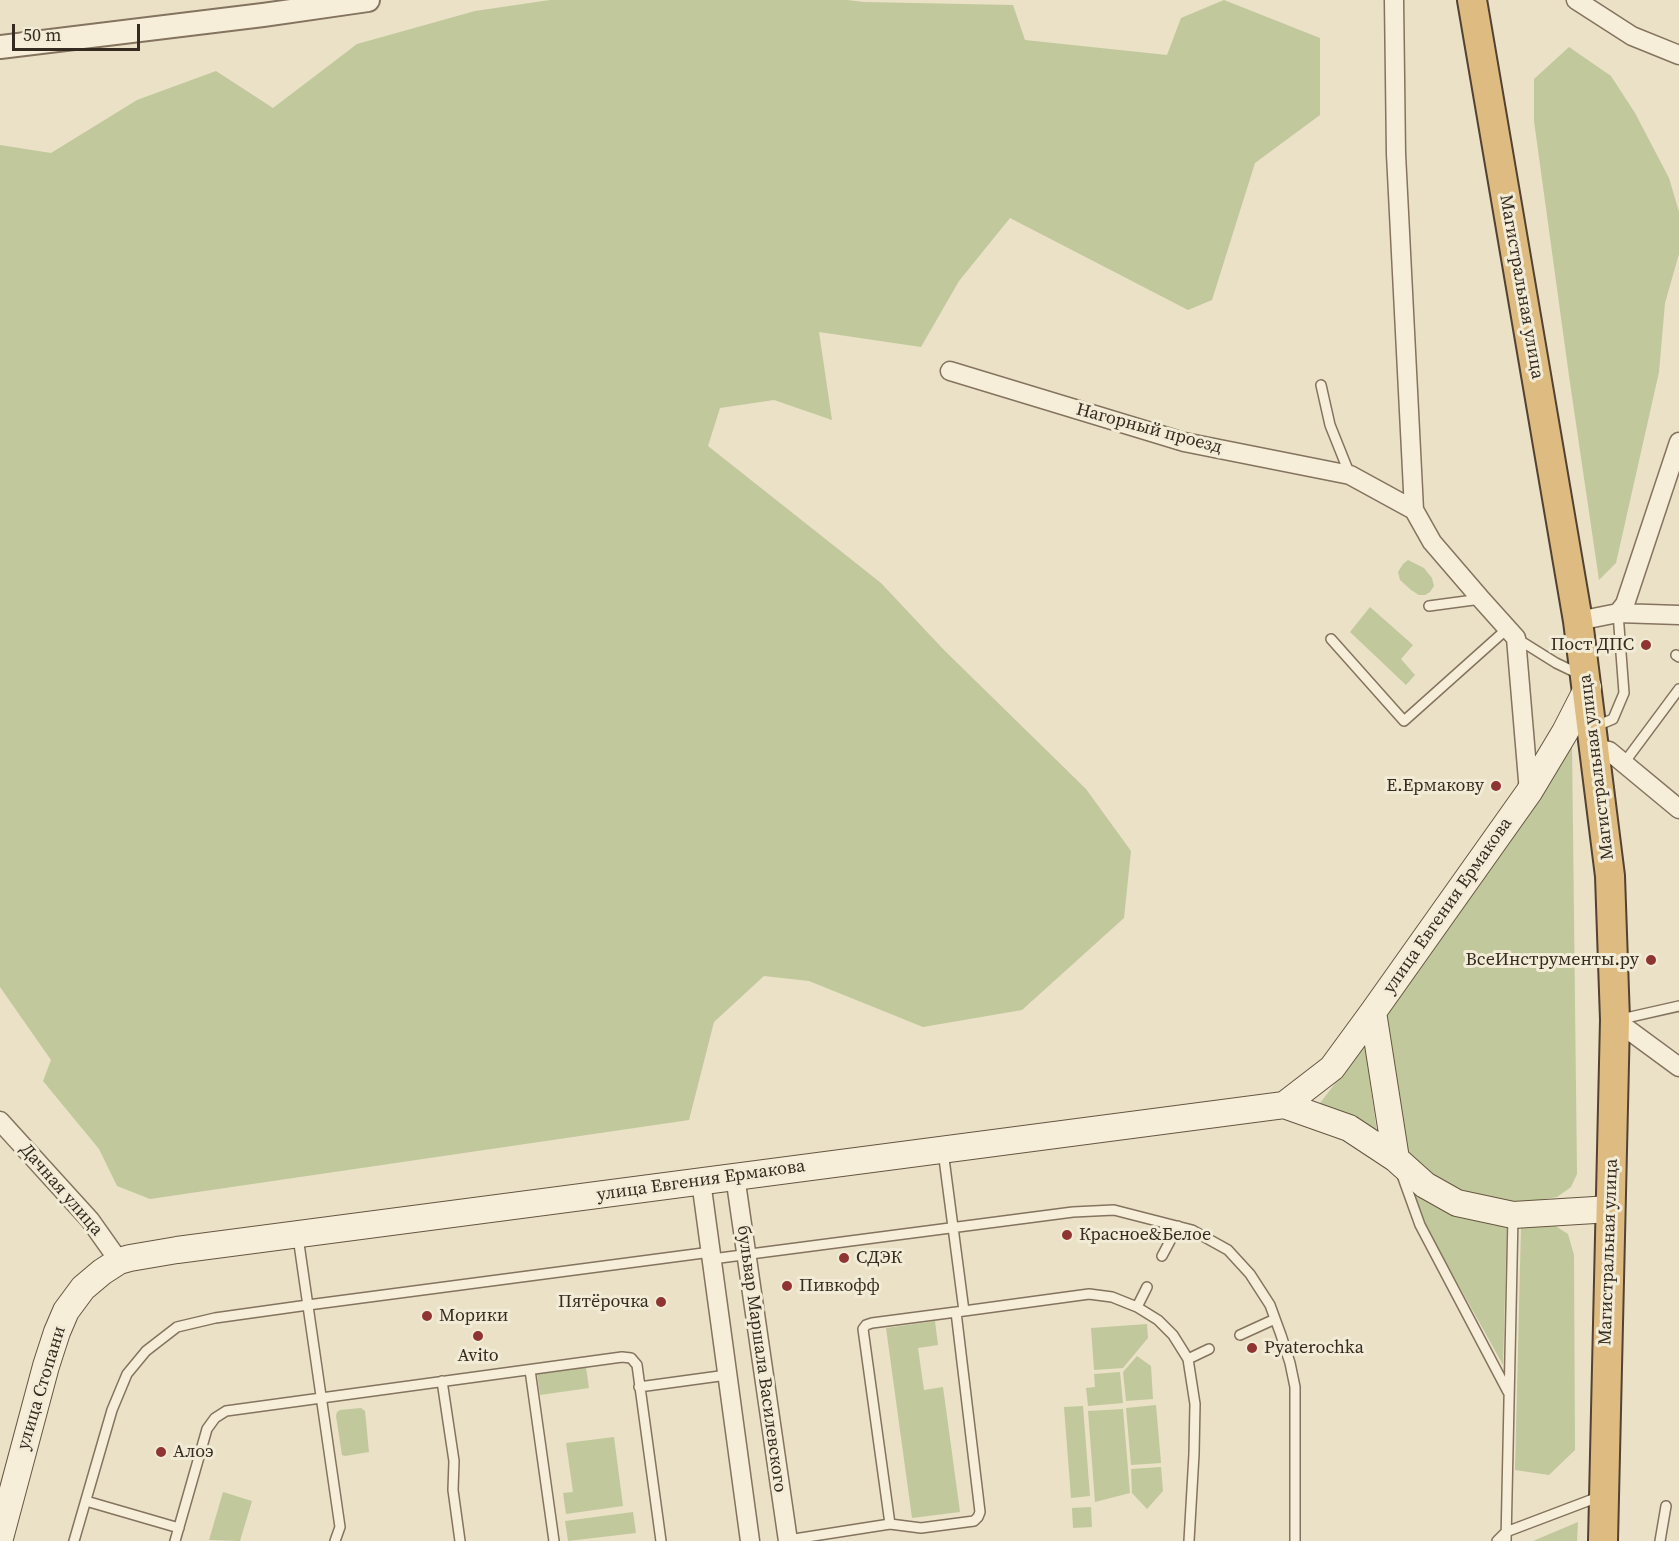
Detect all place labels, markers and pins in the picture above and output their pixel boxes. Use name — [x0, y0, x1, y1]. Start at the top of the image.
place label: Пост ДПС — [1551, 634, 1634, 656]
marker: Пост ДПС — [1639, 638, 1653, 652]
place label: Е.Ермакову — [1386, 775, 1484, 797]
marker: Е.Ермакову — [1489, 779, 1503, 793]
place label: ВсеИнструменты.ру — [1466, 949, 1639, 971]
marker: ВсеИнструменты.ру — [1644, 953, 1658, 967]
place label: Красное&Белое — [1079, 1224, 1211, 1246]
marker: Красное&Белое — [1060, 1228, 1074, 1242]
place label: СДЭК — [856, 1247, 902, 1269]
marker: СДЭК — [837, 1251, 851, 1265]
place label: Пивкофф — [799, 1275, 880, 1297]
marker: Пивкофф — [780, 1279, 794, 1293]
place label: Пятёрочка — [558, 1291, 649, 1313]
marker: Пятёрочка — [654, 1295, 668, 1309]
place label: Морики — [439, 1305, 508, 1327]
marker: Морики — [420, 1309, 434, 1323]
marker: Avito — [471, 1329, 485, 1343]
place label: Pyaterochka — [1264, 1337, 1364, 1359]
marker: Pyaterochka — [1245, 1341, 1259, 1355]
place label: Avito — [457, 1345, 499, 1367]
place label: Алоэ — [173, 1441, 214, 1463]
marker: Алоэ — [154, 1445, 168, 1459]

